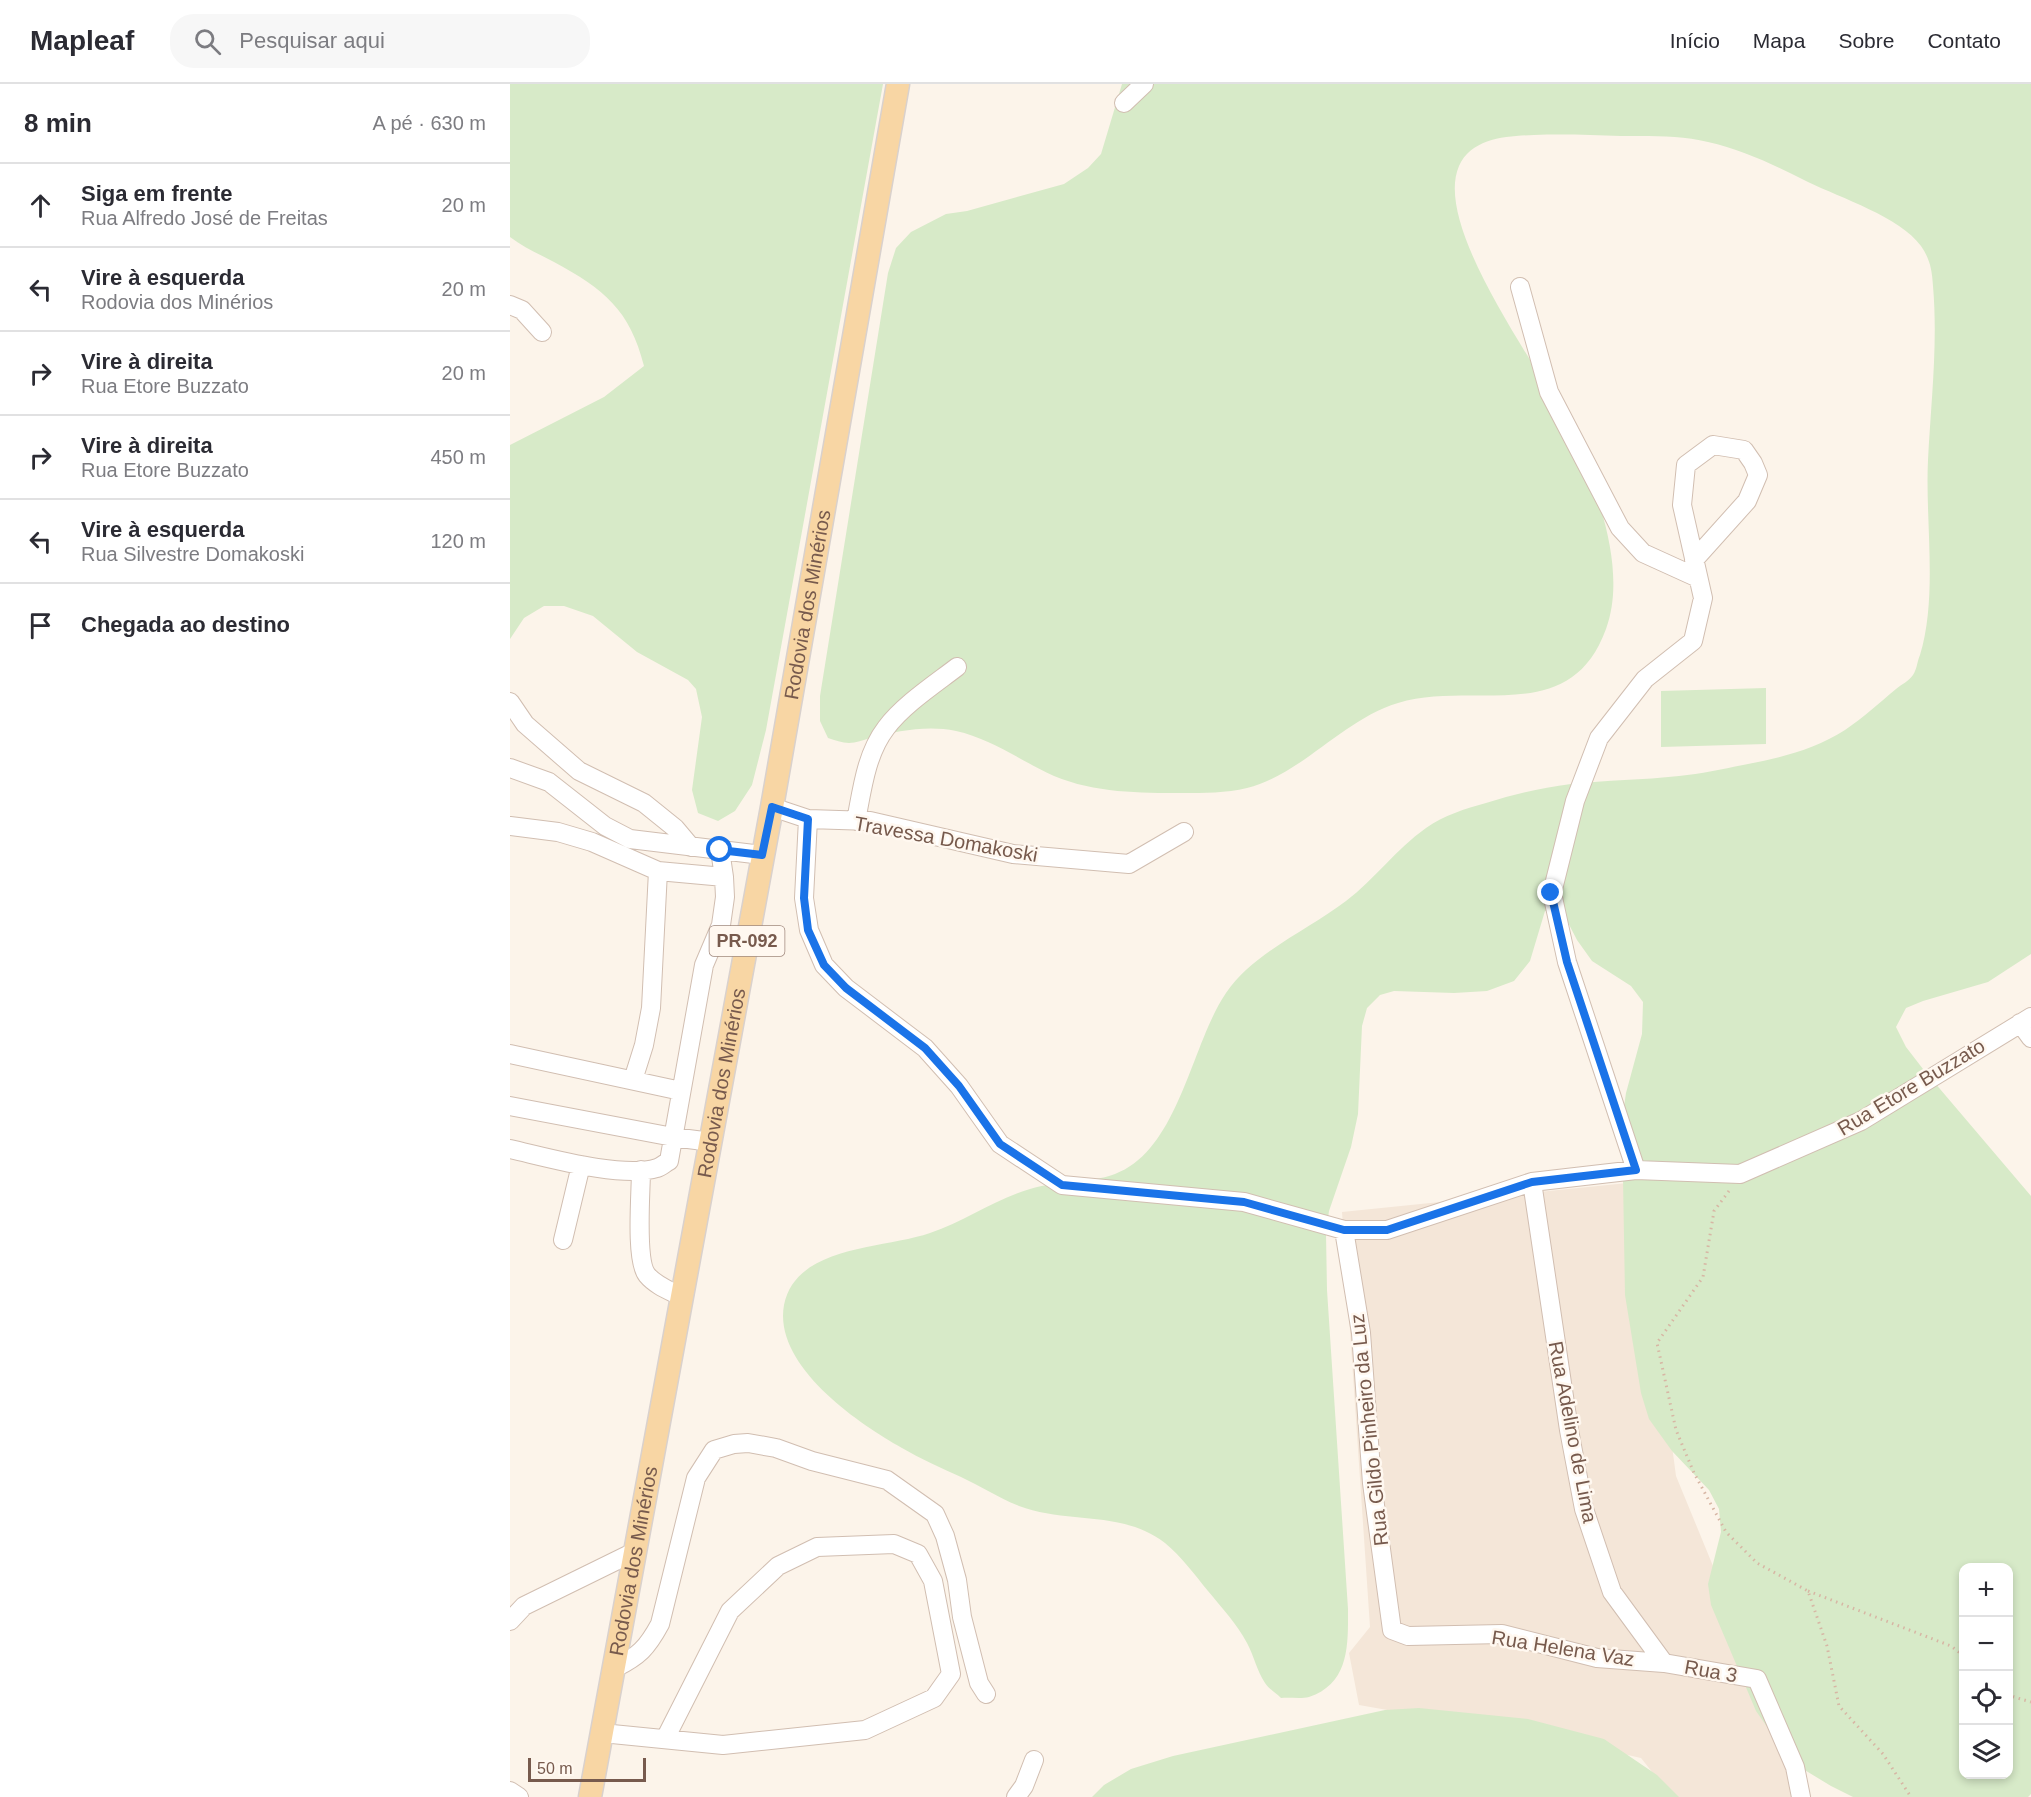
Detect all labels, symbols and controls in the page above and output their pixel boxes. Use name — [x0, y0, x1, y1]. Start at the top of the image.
search box — [170, 14, 590, 68]
text: Mapleaf — [30, 25, 134, 56]
icon: search — [191, 25, 224, 58]
text: Pesquisar aqui — [239, 28, 385, 53]
text: Início — [1670, 29, 1720, 52]
text: Mapa — [1753, 29, 1805, 52]
text: Sobre — [1838, 29, 1894, 52]
text: Contato — [1927, 29, 2001, 52]
text: 8 min — [24, 108, 92, 138]
text: A pé · 630 m — [373, 112, 486, 134]
text: Siga em frente — [81, 181, 233, 206]
icon: ahead — [24, 189, 57, 222]
text: 20 m — [442, 194, 486, 216]
text: Rua Alfredo José de Freitas — [81, 207, 328, 229]
text: Vire à esquerda — [81, 265, 244, 290]
icon: left — [24, 273, 57, 306]
text: 20 m — [442, 278, 486, 300]
text: Rodovia dos Minérios — [81, 291, 273, 313]
text: Vire à direita — [81, 349, 213, 374]
icon: right — [24, 357, 57, 390]
text: 20 m — [442, 362, 486, 384]
text: Rua Etore Buzzato — [81, 375, 249, 397]
text: Vire à direita — [81, 433, 213, 458]
icon: right — [24, 441, 57, 474]
text: 450 m — [430, 446, 486, 468]
text: Rua Etore Buzzato — [81, 459, 249, 481]
street label: Rodovia dos Minérios — [780, 508, 835, 701]
text: Vire à esquerda — [81, 517, 244, 542]
icon: left — [24, 525, 57, 558]
text: 120 m — [430, 530, 486, 552]
text: Rua Silvestre Domakoski — [81, 543, 304, 565]
icon: arrive — [24, 609, 57, 642]
text: Chegada ao destino — [81, 612, 290, 637]
street label: Travessa Domakoski — [853, 812, 1039, 866]
route start — [706, 836, 732, 862]
route end — [1537, 879, 1563, 905]
road number: PR-092 — [710, 926, 784, 956]
street label: Rodovia dos Minérios — [693, 986, 749, 1180]
street label: Rua Etore Buzzato — [1833, 1034, 1989, 1140]
street label: Rua Gildo Pinheiro da Luz — [1346, 1313, 1392, 1547]
street label: Rua Adelino de Lima — [1545, 1339, 1602, 1526]
street label: Rodovia dos Minérios — [605, 1464, 662, 1658]
map controls — [1959, 1563, 2013, 1779]
button: + — [1959, 1563, 2013, 1617]
button: − — [1959, 1617, 2013, 1671]
street label: Rua Helena Vaz — [1490, 1626, 1636, 1670]
street label: Rua 3 — [1683, 1656, 1739, 1686]
button: locate — [1959, 1671, 2013, 1725]
button: layers — [1959, 1725, 2013, 1779]
scale bar — [528, 1755, 646, 1782]
text: 50 m — [537, 1760, 573, 1777]

